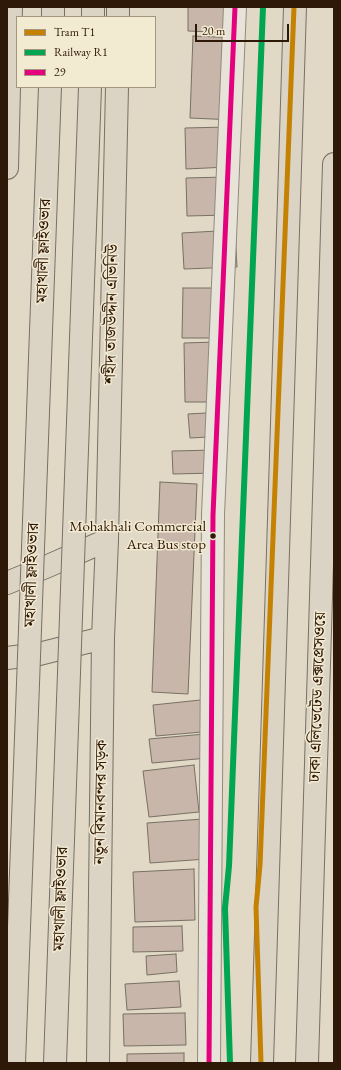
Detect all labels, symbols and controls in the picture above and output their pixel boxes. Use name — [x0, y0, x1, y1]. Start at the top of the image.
legend — [16, 16, 156, 88]
scale bar — [197, 16, 291, 42]
text: 20 m — [202, 23, 225, 39]
text: Tram T1 — [54, 24, 95, 40]
text: Railway R1 — [54, 44, 108, 60]
text: 29 — [54, 64, 66, 80]
street label: মহাখালী ফ্লাইওভার — [33, 198, 55, 304]
street label: শহীদ তাজউদ্দীন এভিনিউ — [101, 244, 123, 384]
place label: Mohakhali Commercial Area Bus stop — [69, 518, 206, 553]
street label: মহাখালী ফ্লাইওভার — [21, 522, 43, 628]
marker: Mohakhali Commercial Area Bus stop — [208, 531, 218, 541]
street label: ঢাকা এলিভেটেড এক্সপ্রেসওয়ে — [305, 612, 331, 782]
street label: নতুন বিমানবন্দর সড়ক — [90, 739, 112, 865]
street label: মহাখালী ফ্লাইওভার — [50, 846, 72, 952]

